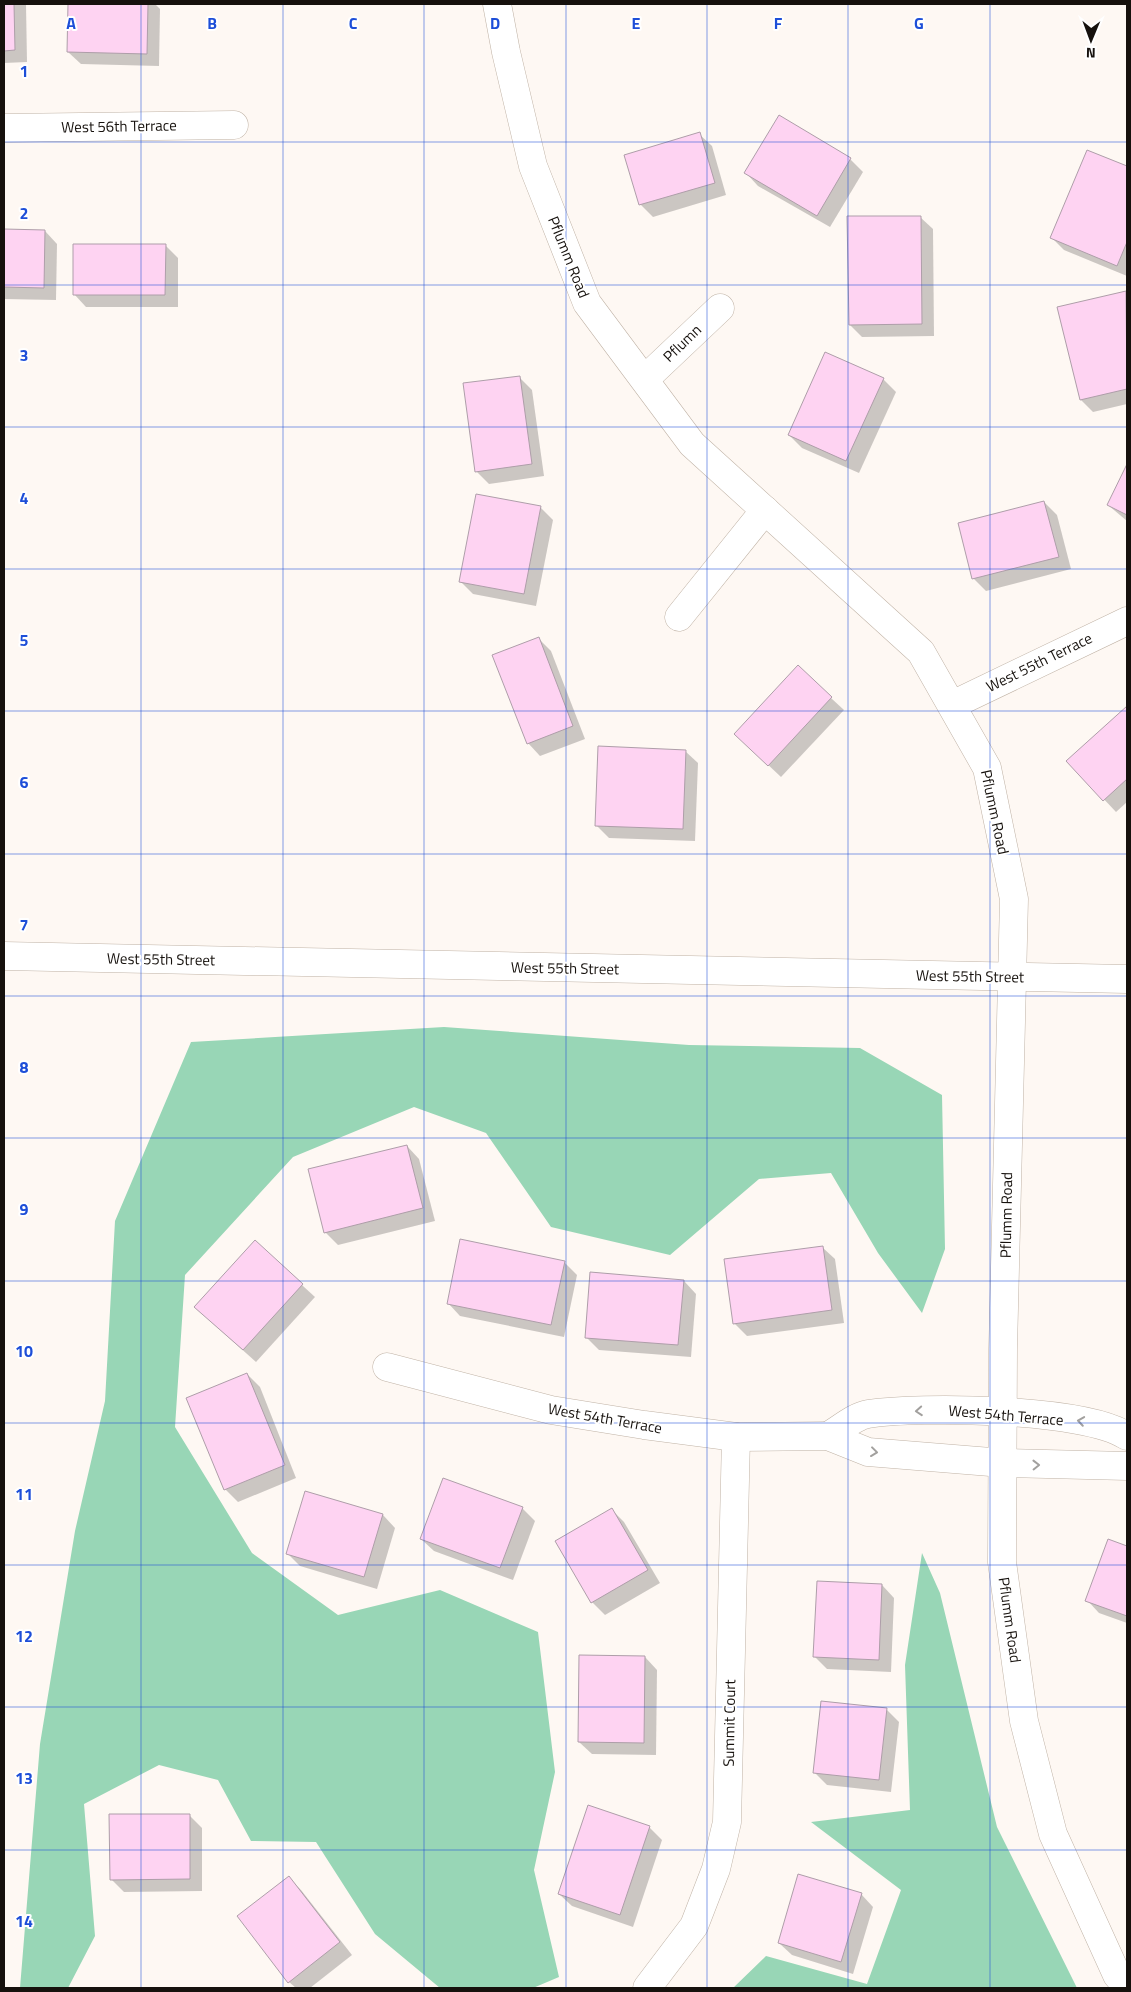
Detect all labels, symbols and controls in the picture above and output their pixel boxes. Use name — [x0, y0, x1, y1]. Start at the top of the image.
text: A — [66, 11, 76, 35]
text: B — [207, 11, 217, 35]
text: C — [349, 11, 358, 35]
text: D — [490, 11, 500, 35]
text: E — [632, 11, 641, 35]
text: F — [774, 11, 783, 35]
text: G — [914, 11, 924, 35]
north arrow — [1066, 15, 1116, 65]
text: N — [1086, 43, 1096, 64]
text: 1 — [20, 59, 28, 83]
street label: West 56th Terrace — [61, 113, 177, 139]
text: 2 — [20, 201, 28, 225]
street label: Pflumm Road — [542, 213, 596, 301]
street label: Pflumn — [658, 319, 706, 367]
text: 3 — [20, 343, 28, 367]
text: 4 — [20, 486, 29, 510]
street label: West 55th Terrace — [982, 626, 1096, 698]
text: 5 — [20, 628, 29, 652]
street label: Pflumm Road — [975, 767, 1015, 857]
text: 6 — [20, 770, 29, 794]
text: 7 — [20, 913, 28, 937]
street label: West 55th Street — [107, 947, 216, 971]
street label: West 55th Street — [511, 956, 620, 980]
street label: West 55th Street — [916, 964, 1025, 988]
text: 8 — [20, 1055, 29, 1079]
street label: Pflumm Road — [994, 1172, 1018, 1258]
text: 9 — [20, 1197, 29, 1221]
text: 10 — [15, 1339, 33, 1363]
street label: West 54th Terrace — [546, 1397, 664, 1439]
street label: West 54th Terrace — [947, 1399, 1065, 1431]
one-way arrow — [915, 1405, 923, 1416]
one-way arrow — [1077, 1417, 1086, 1427]
one-way arrow — [870, 1446, 878, 1457]
one-way arrow — [1032, 1460, 1040, 1470]
text: 11 — [15, 1482, 33, 1506]
street label: Pflumm Road — [993, 1576, 1027, 1664]
text: 12 — [15, 1624, 33, 1648]
street label: Summit Court — [717, 1678, 741, 1767]
text: 13 — [15, 1766, 33, 1790]
text: 14 — [15, 1909, 33, 1933]

